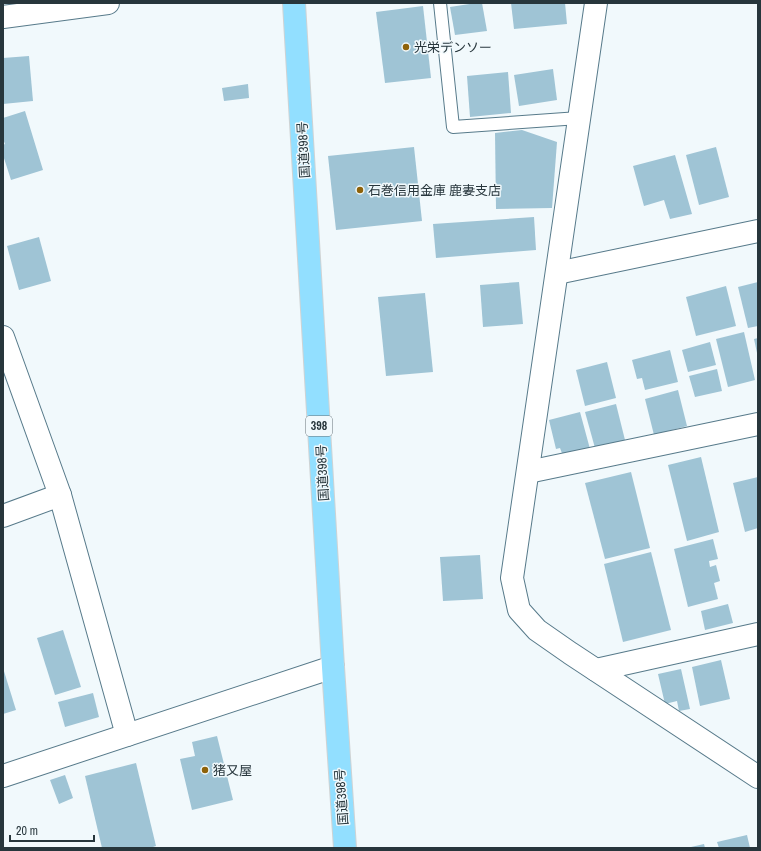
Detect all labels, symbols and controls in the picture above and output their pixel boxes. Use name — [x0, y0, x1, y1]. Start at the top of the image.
place label: 光栄デンソー — [414, 39, 492, 56]
marker: 光栄デンソー — [401, 42, 411, 52]
street label: 国道398号 — [294, 121, 313, 179]
place label: 石巻信用金庫 鹿妻支店 — [368, 182, 501, 199]
marker: 石巻信用金庫 鹿妻支店 — [355, 185, 365, 195]
road number: 398 — [306, 416, 332, 436]
street label: 国道398号 — [313, 444, 332, 502]
place label: 猪又屋 — [213, 762, 252, 779]
marker: 猪又屋 — [200, 765, 210, 775]
street label: 国道398号 — [331, 768, 352, 826]
scale bar — [10, 817, 94, 843]
text: 20 m — [16, 823, 38, 839]

